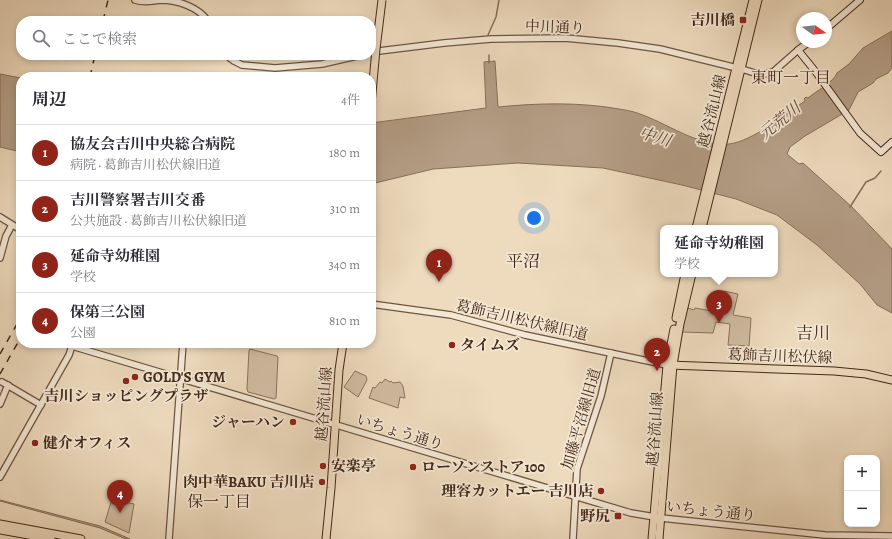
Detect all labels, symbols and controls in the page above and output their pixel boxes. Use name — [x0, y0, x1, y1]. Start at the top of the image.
place label: 吉川橋 — [690, 10, 735, 30]
north arrow — [796, 12, 832, 48]
marker: 吉川橋 — [738, 15, 748, 25]
search box — [16, 16, 376, 60]
street label: 中川通り — [525, 16, 585, 38]
icon: search — [30, 27, 52, 49]
text: ここで検索 — [62, 29, 137, 49]
district label: 東町一丁目 — [751, 67, 831, 89]
street label: 越谷流山線 — [693, 72, 731, 150]
text: 周辺 — [32, 88, 66, 111]
text: 4件 — [341, 91, 360, 108]
water label: 元荒川 — [754, 96, 807, 145]
water label: 中川 — [636, 122, 675, 153]
text: 協友会吉川中央総合病院 — [70, 134, 235, 154]
text: 1 — [43, 144, 47, 161]
text: 180 m — [329, 144, 360, 161]
text: 病院 · 葛飾吉川松伏線旧道 — [70, 156, 221, 173]
text: 吉川警察署吉川交番 — [70, 190, 205, 210]
text: 2 — [42, 200, 48, 217]
text: 310 m — [330, 200, 360, 217]
your location — [524, 208, 544, 228]
text: 公共施設 · 葛飾吉川松伏線旧道 — [70, 212, 247, 229]
popup — [660, 225, 778, 277]
text: 延命寺幼稚園 — [674, 233, 764, 253]
text: 延命寺幼稚園 — [70, 246, 160, 266]
pin: 1 — [426, 249, 452, 282]
district label: 平沼 — [506, 250, 540, 273]
text: 学校 — [674, 255, 700, 272]
text: 3 — [42, 256, 48, 273]
text: 340 m — [328, 256, 360, 273]
text: 学校 — [70, 268, 96, 285]
pin: 3 — [706, 290, 732, 323]
street label: 葛飾吉川松伏線旧道 — [454, 295, 590, 345]
text: 保第三公園 — [70, 302, 145, 322]
text: 4 — [42, 312, 48, 329]
text: 810 m — [329, 312, 360, 329]
district label: 吉川 — [796, 322, 830, 345]
text: 公園 — [70, 324, 96, 341]
place label: タイムズ — [460, 335, 520, 355]
pin: 2 — [644, 338, 670, 371]
marker: タイムズ — [447, 340, 457, 350]
street label: 葛飾吉川松伏線 — [727, 344, 833, 368]
street label: 越谷流山線 — [311, 366, 337, 442]
street label: 加藤平沼線旧道 — [557, 366, 605, 472]
place label: GOLD'S GYM — [143, 367, 226, 387]
marker: GOLD'S GYM — [130, 372, 140, 382]
marker: 吉川ショッピングプラザ — [121, 376, 131, 386]
place label: 吉川ショッピングプラザ — [44, 386, 208, 406]
street label: 越谷流山線 — [642, 391, 668, 467]
street label: いちょう通り — [354, 409, 446, 455]
place label: ジャーハン — [211, 412, 285, 432]
marker: ジャーハン — [288, 417, 298, 427]
place label: 健介オフィス — [43, 433, 131, 453]
marker: 健介オフィス — [30, 438, 40, 448]
map controls — [844, 455, 880, 527]
button: + — [844, 455, 880, 491]
place label: 安楽亭 — [331, 456, 376, 476]
place label: ローソンストア100 — [421, 457, 545, 477]
marker: 安楽亭 — [318, 461, 328, 471]
marker: ローソンストア100 — [408, 462, 418, 472]
place label: 肉中華BAKU 吉川店 — [183, 472, 314, 492]
marker: 肉中華BAKU 吉川店 — [317, 477, 327, 487]
pin: 4 — [107, 480, 133, 513]
place label: 理容カットエー 吉川店 — [441, 481, 593, 501]
marker: 理容カットエー 吉川店 — [596, 486, 606, 496]
district label: 保一丁目 — [187, 491, 251, 513]
button: − — [844, 491, 880, 527]
street label: いちょう通り — [665, 496, 757, 526]
place label: 野尻 — [580, 506, 610, 526]
marker: 野尻 — [613, 511, 623, 521]

